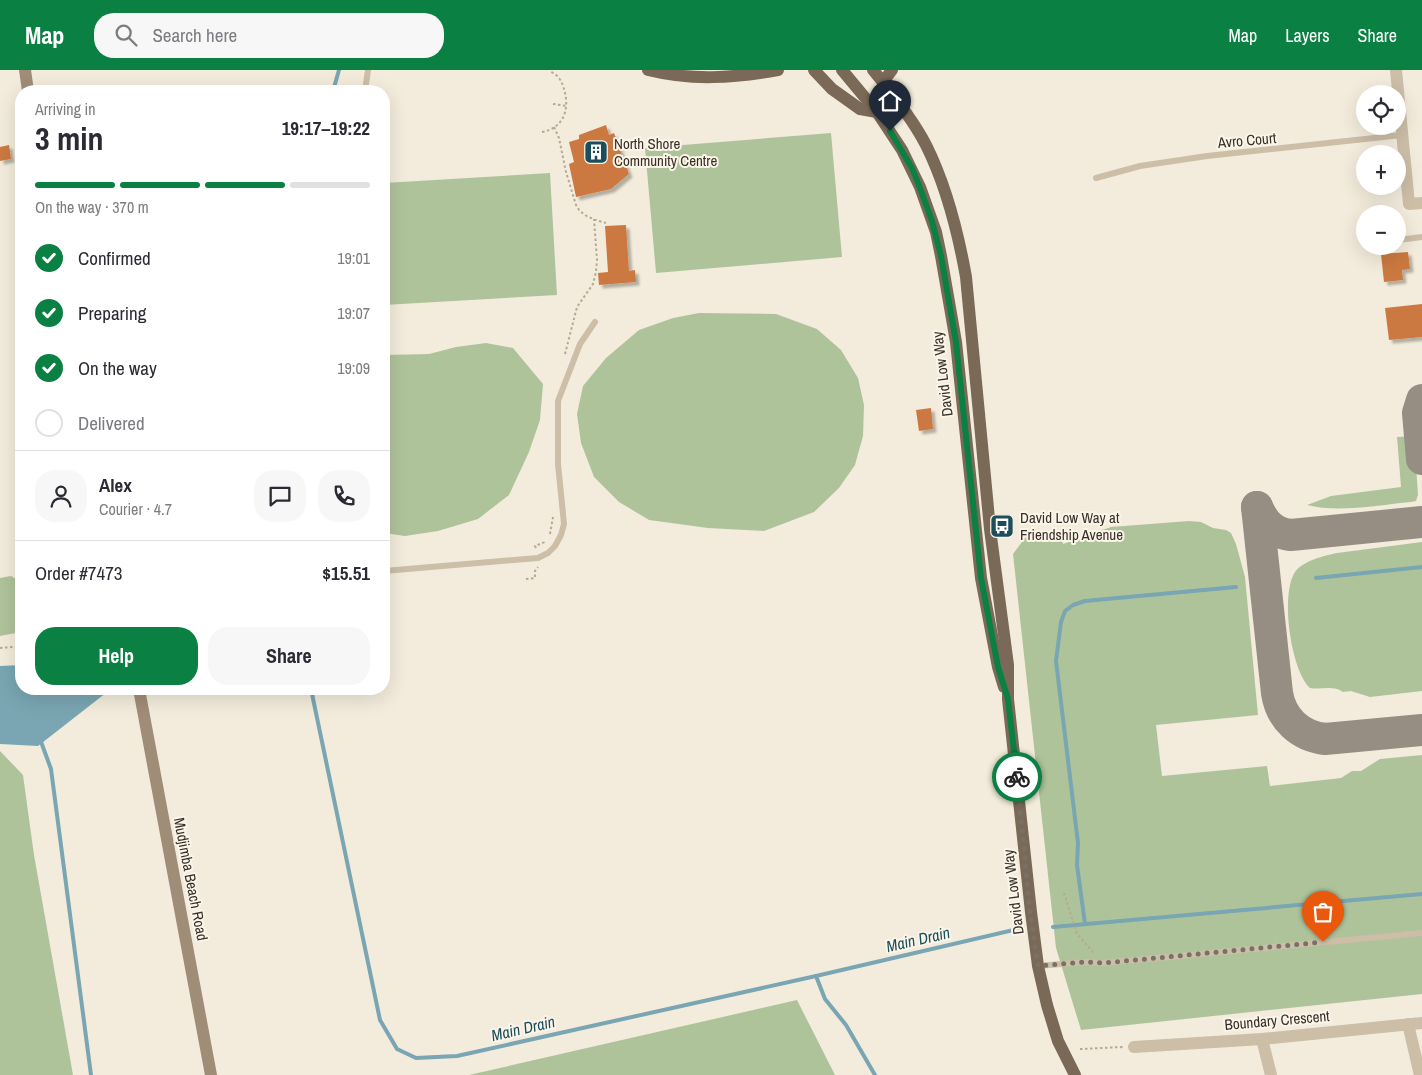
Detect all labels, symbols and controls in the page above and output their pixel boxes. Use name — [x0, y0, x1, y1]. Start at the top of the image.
search box — [94, 13, 444, 58]
text: Map — [25, 19, 64, 51]
icon: search — [112, 21, 140, 49]
text: Search here — [152, 22, 237, 48]
text: Map — [1229, 23, 1257, 48]
text: Layers — [1285, 23, 1330, 48]
text: Share — [1358, 23, 1397, 48]
pin — [869, 80, 911, 131]
map controls — [1356, 85, 1406, 255]
button: locate — [1356, 85, 1406, 135]
icon: home — [876, 87, 904, 115]
text: Arriving in — [35, 98, 96, 120]
text: 19:17–19:22 — [282, 115, 370, 141]
text: 3 min — [35, 117, 104, 160]
street label: Avro Court — [1216, 127, 1278, 153]
place label: North Shore Community Centre — [614, 133, 717, 171]
building icon: North Shore Community Centre — [583, 139, 609, 165]
button: + — [1356, 145, 1406, 195]
text: On the way · 370 m — [35, 196, 149, 218]
button: − — [1356, 205, 1406, 255]
icon: check — [35, 244, 63, 272]
text: Confirmed — [78, 245, 151, 271]
text: 19:01 — [337, 247, 370, 269]
icon: check — [35, 299, 63, 327]
text: Preparing — [78, 300, 146, 326]
text: 19:07 — [337, 302, 370, 324]
street label: David Low Way — [926, 329, 958, 418]
icon: check — [35, 354, 63, 382]
text: On the way — [78, 355, 157, 381]
text: 19:09 — [337, 357, 370, 379]
text: Delivered — [78, 410, 145, 436]
button: person — [35, 470, 87, 522]
button: chat — [254, 470, 306, 522]
button: phone — [318, 470, 370, 522]
text: Alex — [99, 472, 132, 498]
text: Courier · 4.7 — [99, 498, 172, 520]
place label: David Low Way at Friendship Avenue — [1020, 507, 1123, 545]
bus stop icon: David Low Way at Friendship Avenue — [989, 513, 1015, 539]
text: Order #7473 — [35, 560, 122, 586]
text: $15.51 — [322, 560, 370, 586]
button: Help — [35, 627, 198, 685]
button: Share — [208, 627, 370, 685]
courier — [992, 752, 1042, 802]
icon: bike — [1003, 763, 1031, 791]
street label: Mudjimba Beach Road — [169, 816, 213, 942]
street label: David Low Way — [997, 847, 1029, 936]
pin — [1302, 891, 1344, 942]
icon: bag — [1309, 898, 1337, 926]
water label: Main Drain — [884, 921, 952, 957]
street label: Boundary Crescent — [1224, 1005, 1331, 1035]
water label: Main Drain — [489, 1010, 557, 1046]

